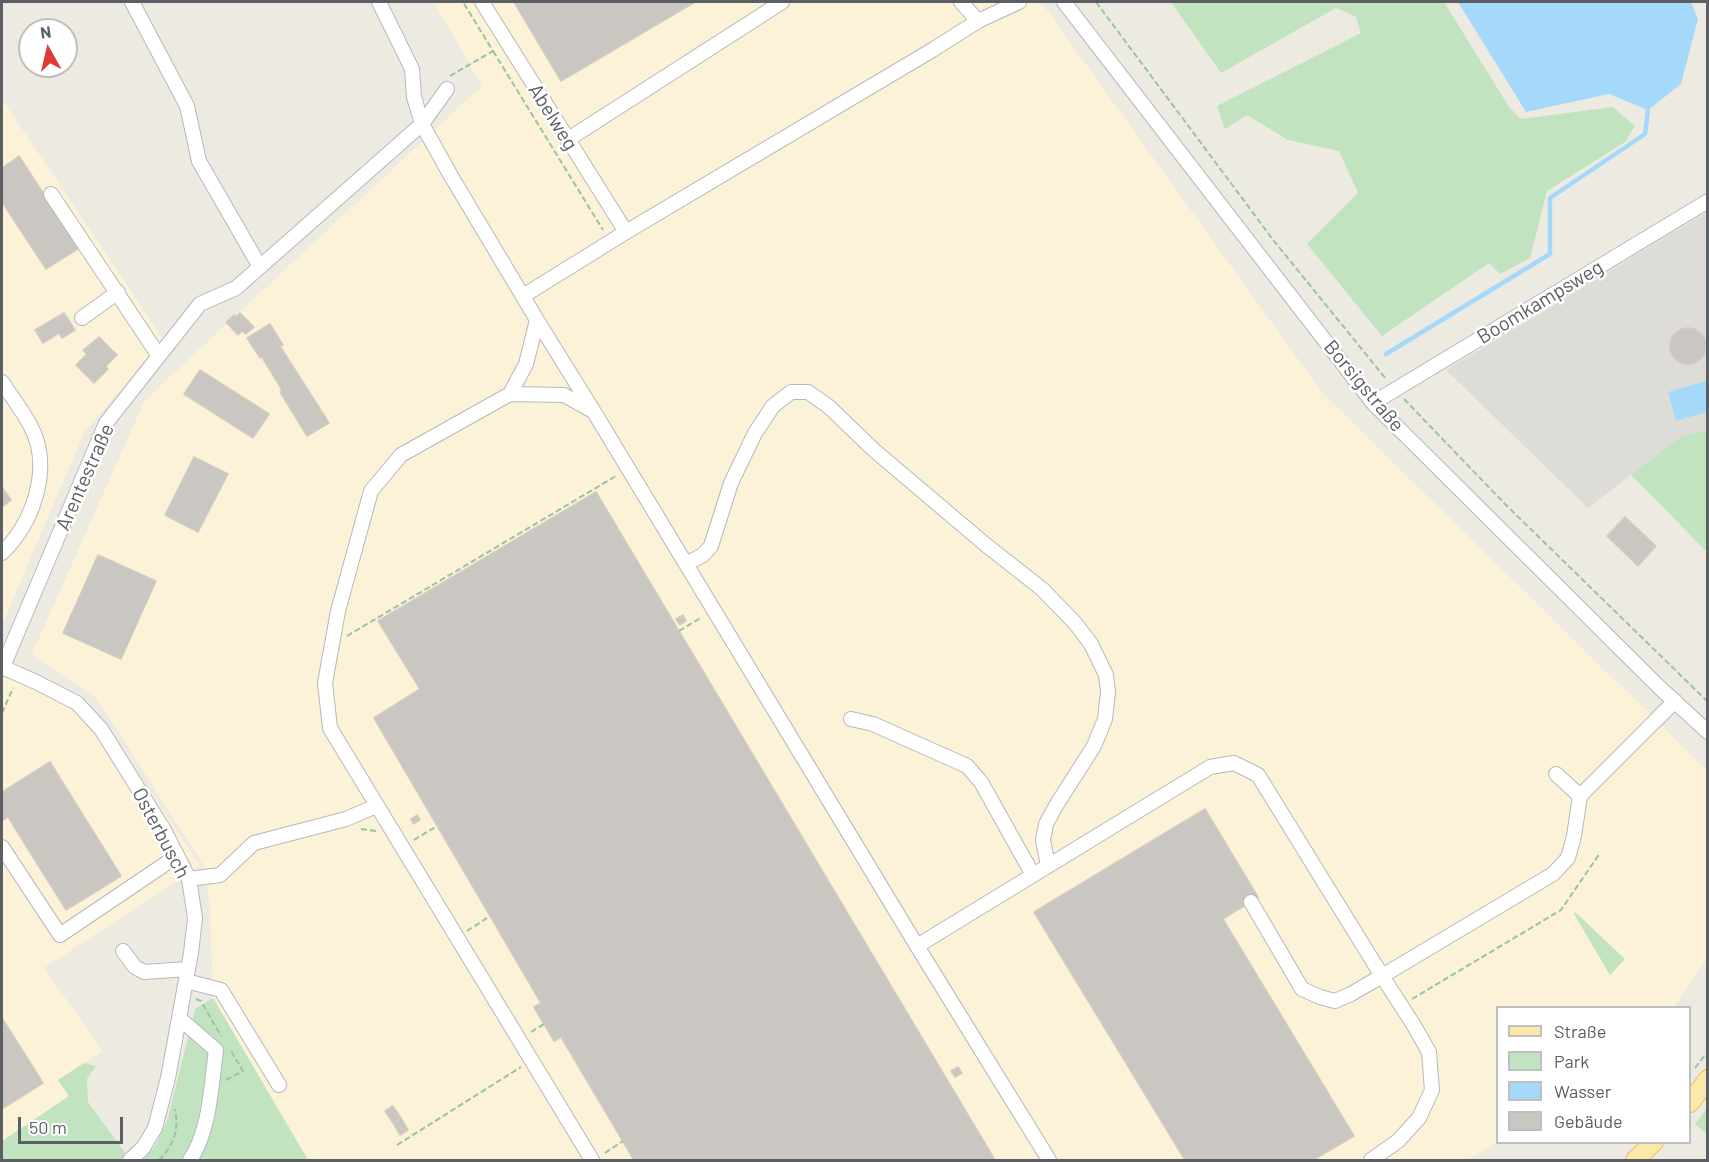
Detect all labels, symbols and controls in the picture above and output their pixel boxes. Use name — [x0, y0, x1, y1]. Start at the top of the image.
north arrow — [18, 18, 78, 78]
text: N — [39, 22, 52, 42]
street label: Abelweg — [523, 79, 583, 155]
street label: Boomkampsweg — [1473, 255, 1607, 349]
street label: Borsigstraße — [1319, 335, 1409, 437]
street label: Arentestraße — [51, 420, 119, 534]
street label: Osterbusch — [127, 783, 195, 883]
legend — [1496, 1006, 1691, 1144]
text: Straße — [1554, 1020, 1606, 1042]
text: Park — [1554, 1050, 1589, 1072]
text: Wasser — [1554, 1080, 1611, 1102]
scale bar — [21, 1105, 126, 1143]
text: Gebäude — [1554, 1110, 1623, 1132]
text: 50 m — [29, 1116, 67, 1138]

